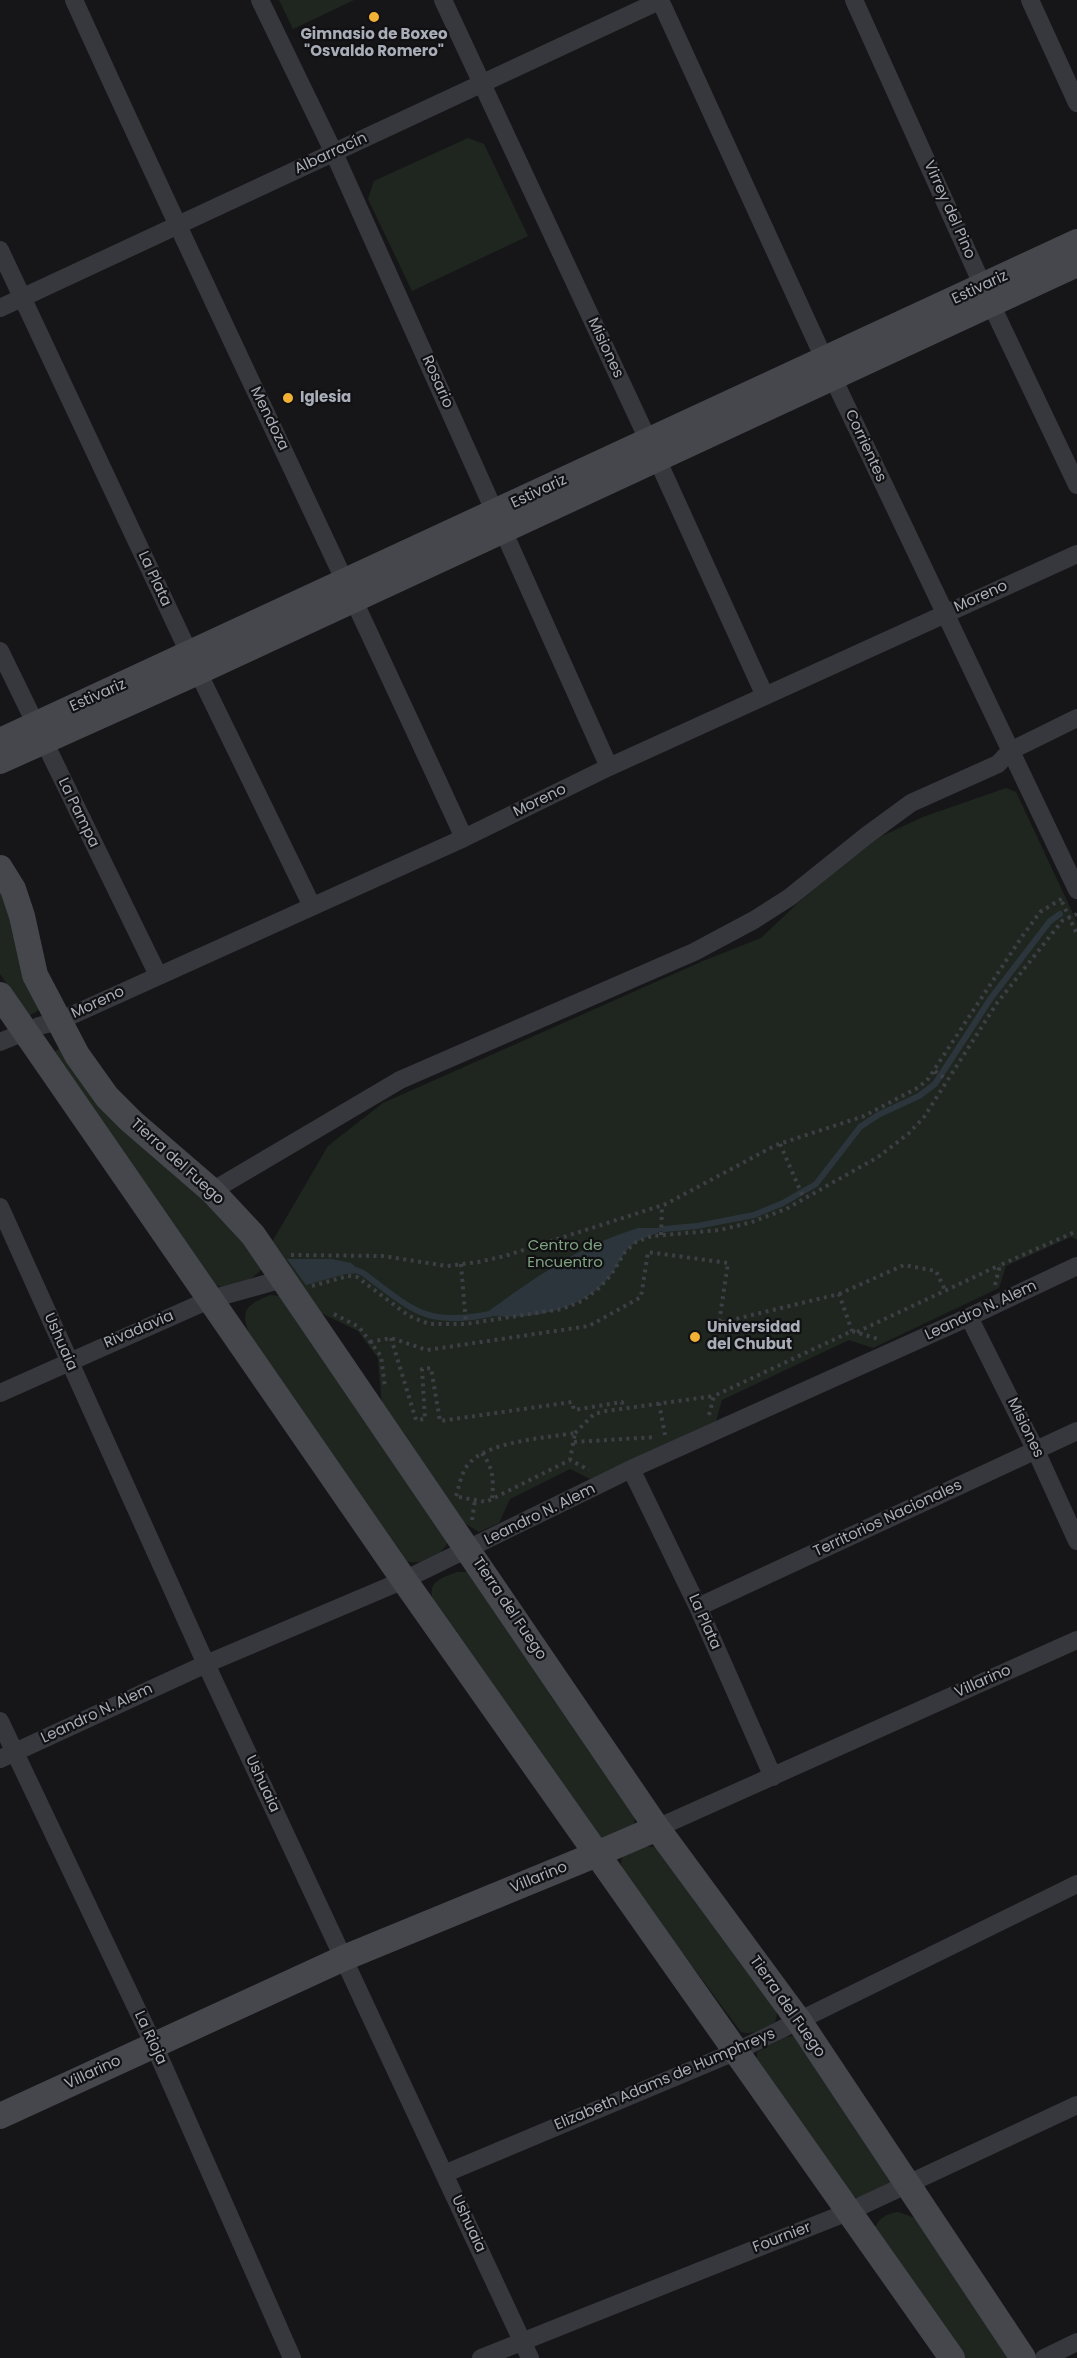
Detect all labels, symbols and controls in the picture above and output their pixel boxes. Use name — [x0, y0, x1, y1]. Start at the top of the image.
marker: Gimnasio de Boxeo "Osvaldo Romero" — [367, 10, 381, 24]
place label: Gimnasio de Boxeo "Osvaldo Romero" — [300, 26, 448, 61]
street label: Albarracín — [292, 129, 370, 179]
street label: Virrey del Pino — [919, 158, 979, 262]
street label: Estivariz — [949, 267, 1011, 309]
street label: Misiones — [583, 315, 627, 381]
street label: Rosario — [417, 353, 457, 411]
street label: Mendoza — [246, 384, 292, 454]
place label: Iglesia — [300, 389, 351, 407]
marker: Iglesia — [281, 391, 295, 405]
street label: Corrientes — [840, 407, 890, 485]
street label: Estivariz — [508, 471, 570, 513]
street label: La Plata — [133, 549, 175, 609]
street label: Moreno — [951, 577, 1011, 617]
street label: Estivariz — [67, 676, 129, 716]
street label: La Pampa — [53, 775, 103, 851]
street label: Moreno — [511, 781, 569, 821]
street label: Moreno — [69, 983, 127, 1023]
street label: Tierra del Fuego — [126, 1115, 228, 1209]
park label: Centro de Encuentro — [527, 1237, 603, 1272]
street label: Leandro N. Alem — [922, 1277, 1040, 1345]
street label: Rivadavia — [101, 1307, 177, 1353]
street label: Ushuaia — [39, 1310, 81, 1374]
place label: Universidad del Chubut — [707, 1319, 801, 1354]
marker: Universidad del Chubut — [688, 1330, 702, 1344]
street label: Misiones — [1003, 1395, 1047, 1461]
street label: Territorios Nacionales — [811, 1477, 965, 1561]
street label: Leandro N. Alem — [482, 1480, 598, 1550]
street label: Tierra del Fuego — [468, 1554, 550, 1664]
street label: La Plata — [684, 1592, 724, 1652]
street label: Villarino — [952, 1662, 1014, 1702]
street label: Leandro N. Alem — [38, 1680, 156, 1748]
street label: Ushuaia — [241, 1752, 283, 1816]
street label: Villarino — [508, 1858, 570, 1898]
street label: Tierra del Fuego — [745, 1953, 829, 2061]
street label: La Rioja — [130, 2008, 170, 2068]
street label: Elizabeth Adams de Humphreys — [552, 2025, 778, 2135]
street label: Villarino — [62, 2052, 124, 2094]
street label: Ushuaia — [447, 2192, 489, 2256]
street label: Fournier — [751, 2219, 813, 2257]

